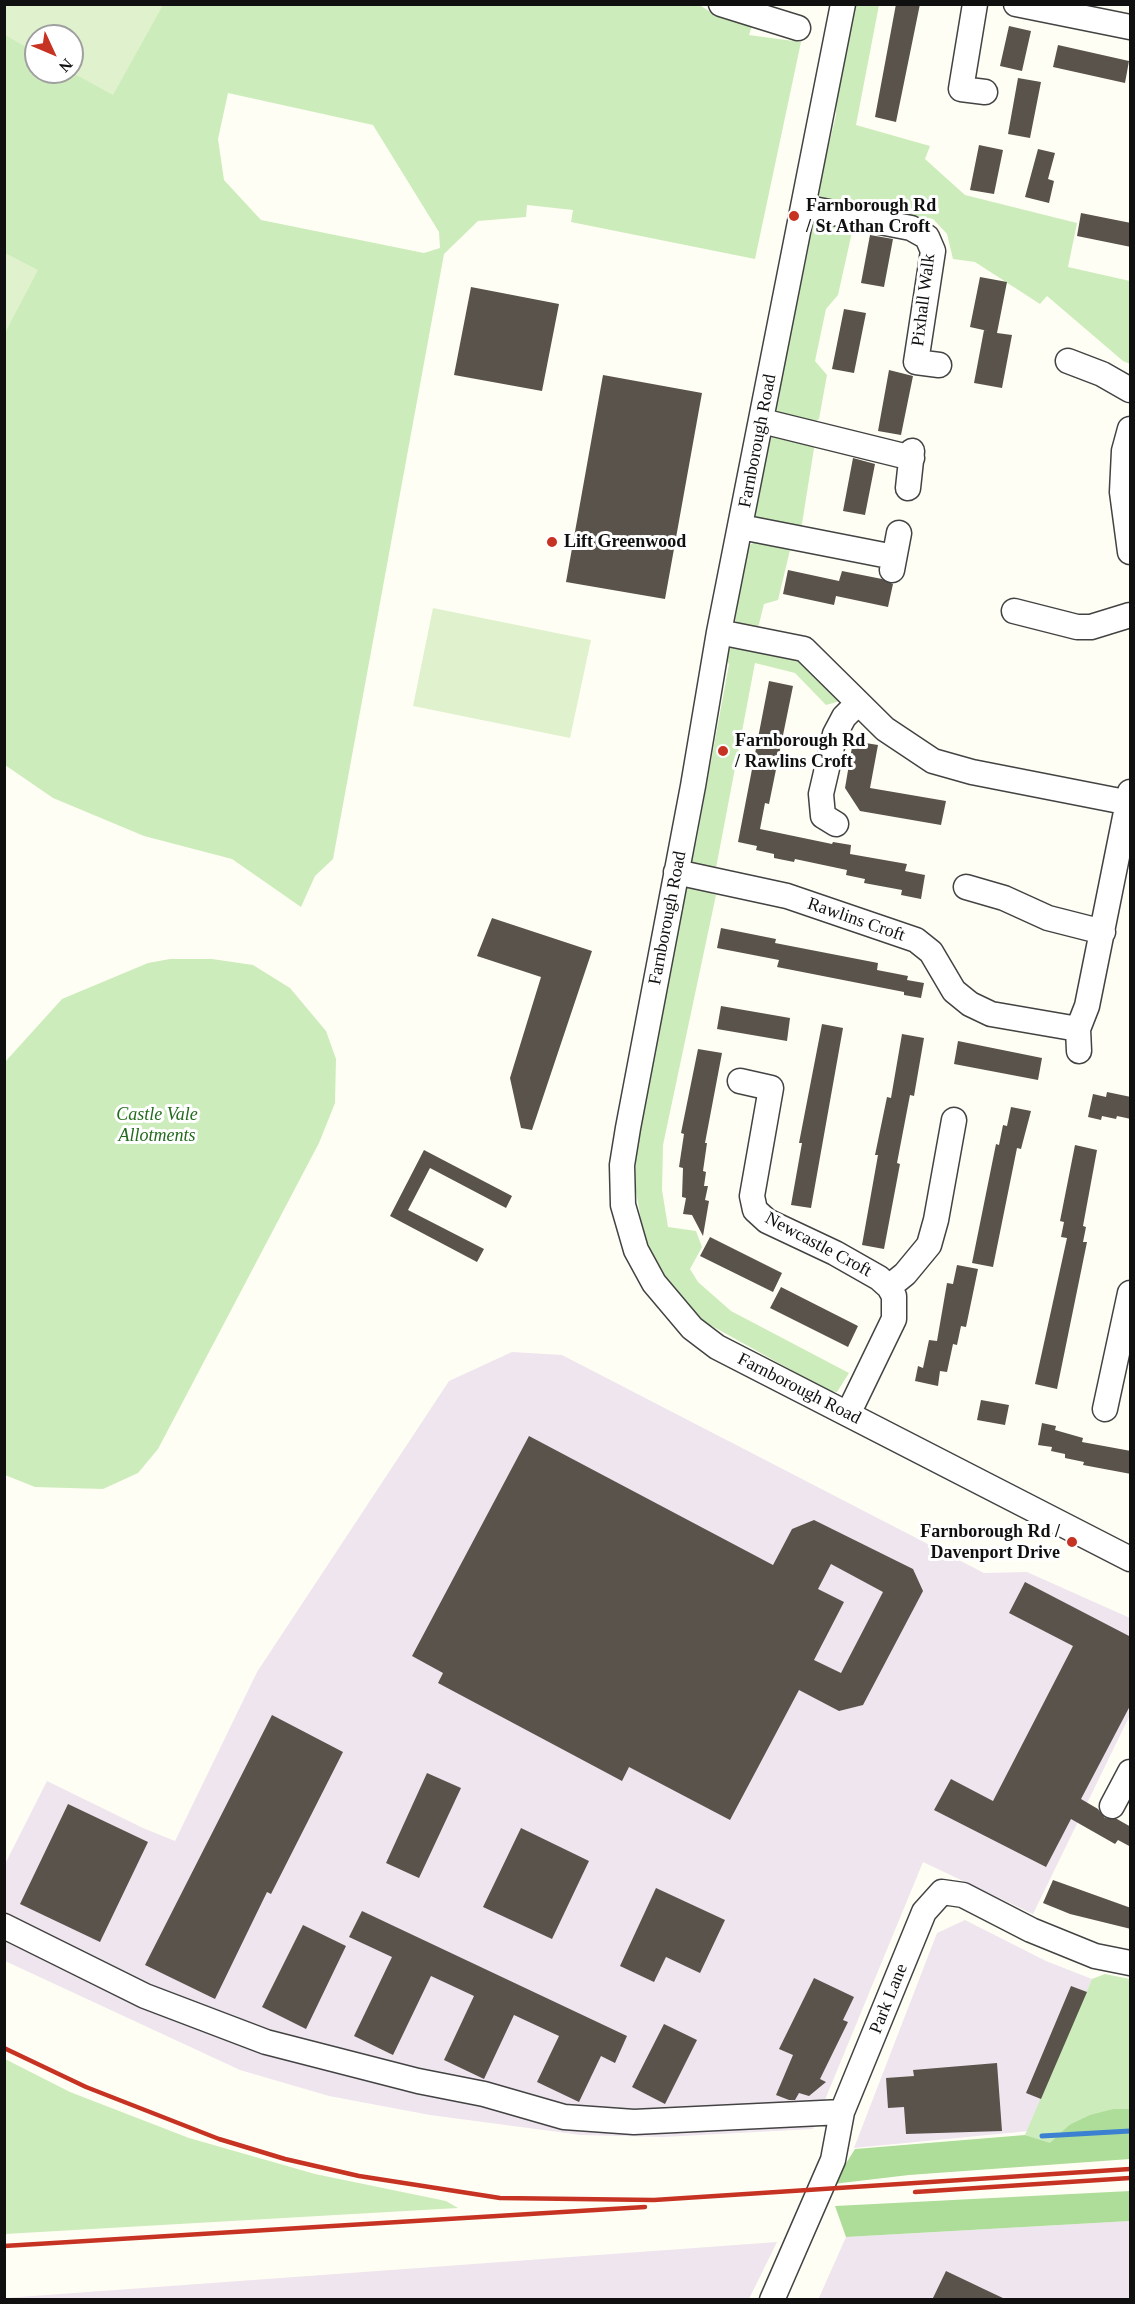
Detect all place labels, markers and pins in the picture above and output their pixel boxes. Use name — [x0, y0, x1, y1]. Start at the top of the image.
place label: Farnborough Rd / St Athan Croft — [806, 195, 936, 238]
marker: Farnborough Rd / St Athan Croft — [787, 209, 801, 223]
place label: Lift Greenwood — [564, 531, 686, 553]
marker: Lift Greenwood — [545, 535, 559, 549]
place label: Farnborough Rd / Rawlins Croft — [735, 730, 865, 772]
marker: Farnborough Rd / Rawlins Croft — [716, 744, 730, 758]
place label: Farnborough Rd / Davenport Drive — [920, 1521, 1060, 1564]
marker: Farnborough Rd / Davenport Drive — [1065, 1535, 1079, 1549]

